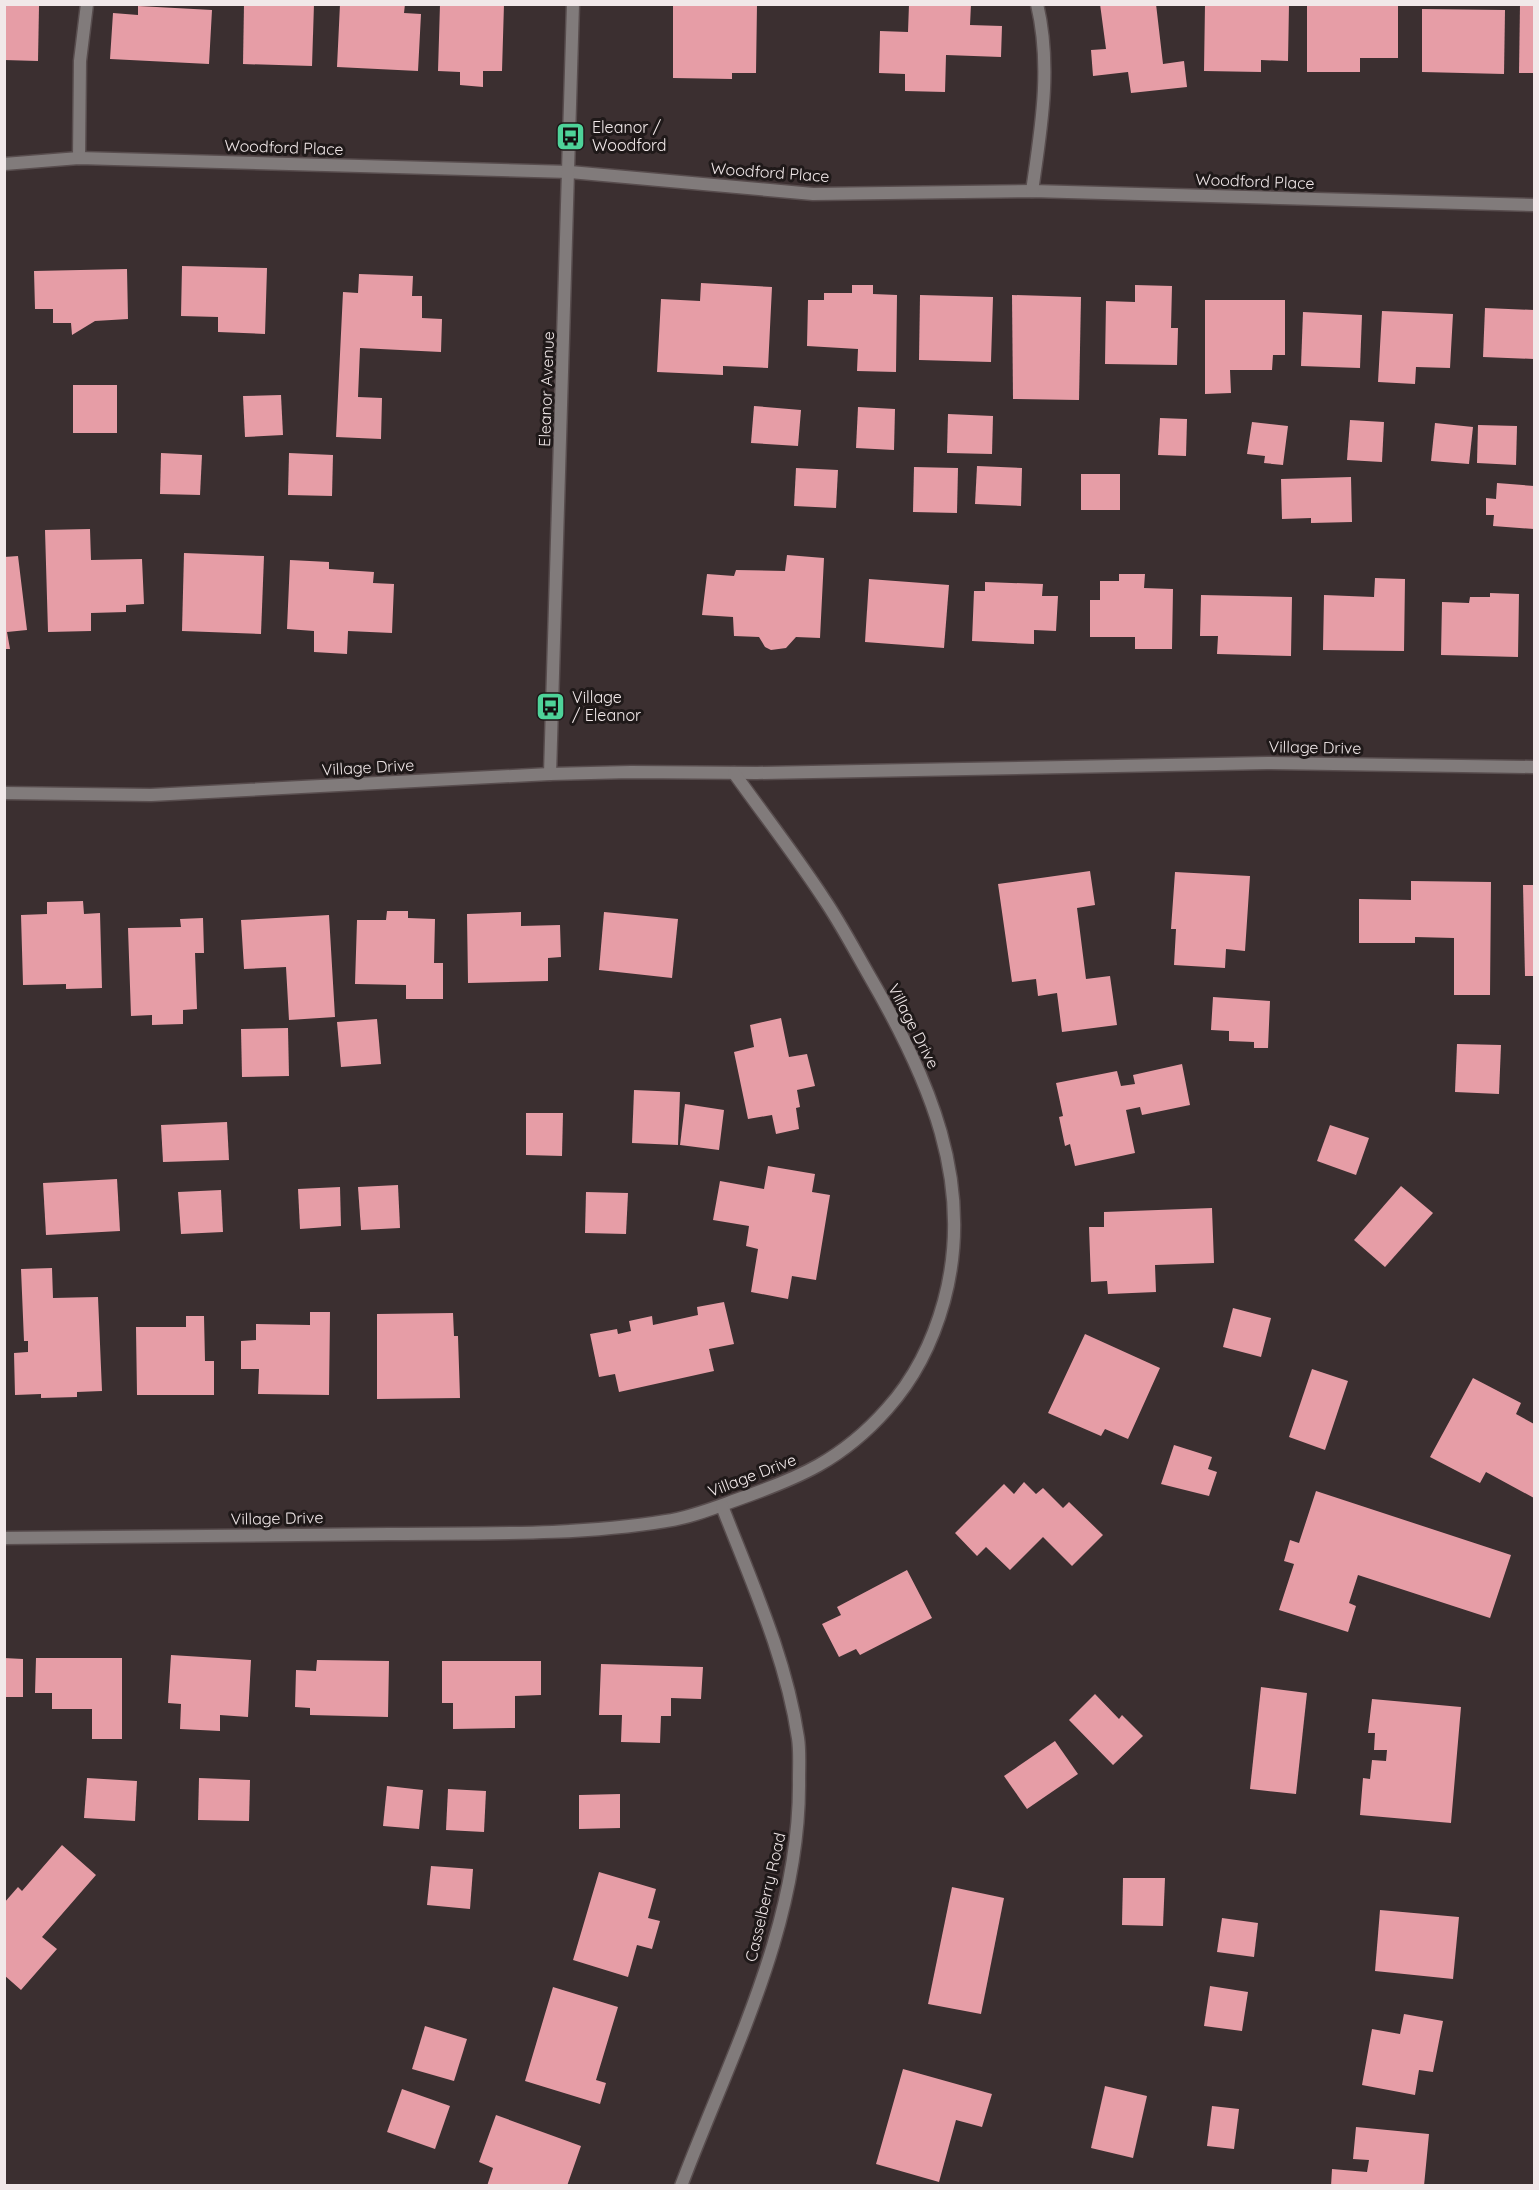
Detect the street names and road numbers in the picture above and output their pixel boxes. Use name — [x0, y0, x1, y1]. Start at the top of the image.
street label: Woodford Place — [224, 135, 344, 159]
street label: Woodford Place — [710, 158, 830, 186]
street label: Woodford Place — [1195, 169, 1315, 193]
street label: Eleanor Avenue — [534, 331, 558, 447]
street label: Village Drive — [1268, 736, 1362, 758]
street label: Village Drive — [321, 755, 415, 779]
street label: Village Drive — [884, 980, 944, 1072]
street label: Village Drive — [705, 1449, 799, 1501]
street label: Village Drive — [230, 1507, 324, 1529]
street label: Casselberry Road — [740, 1830, 790, 1964]

